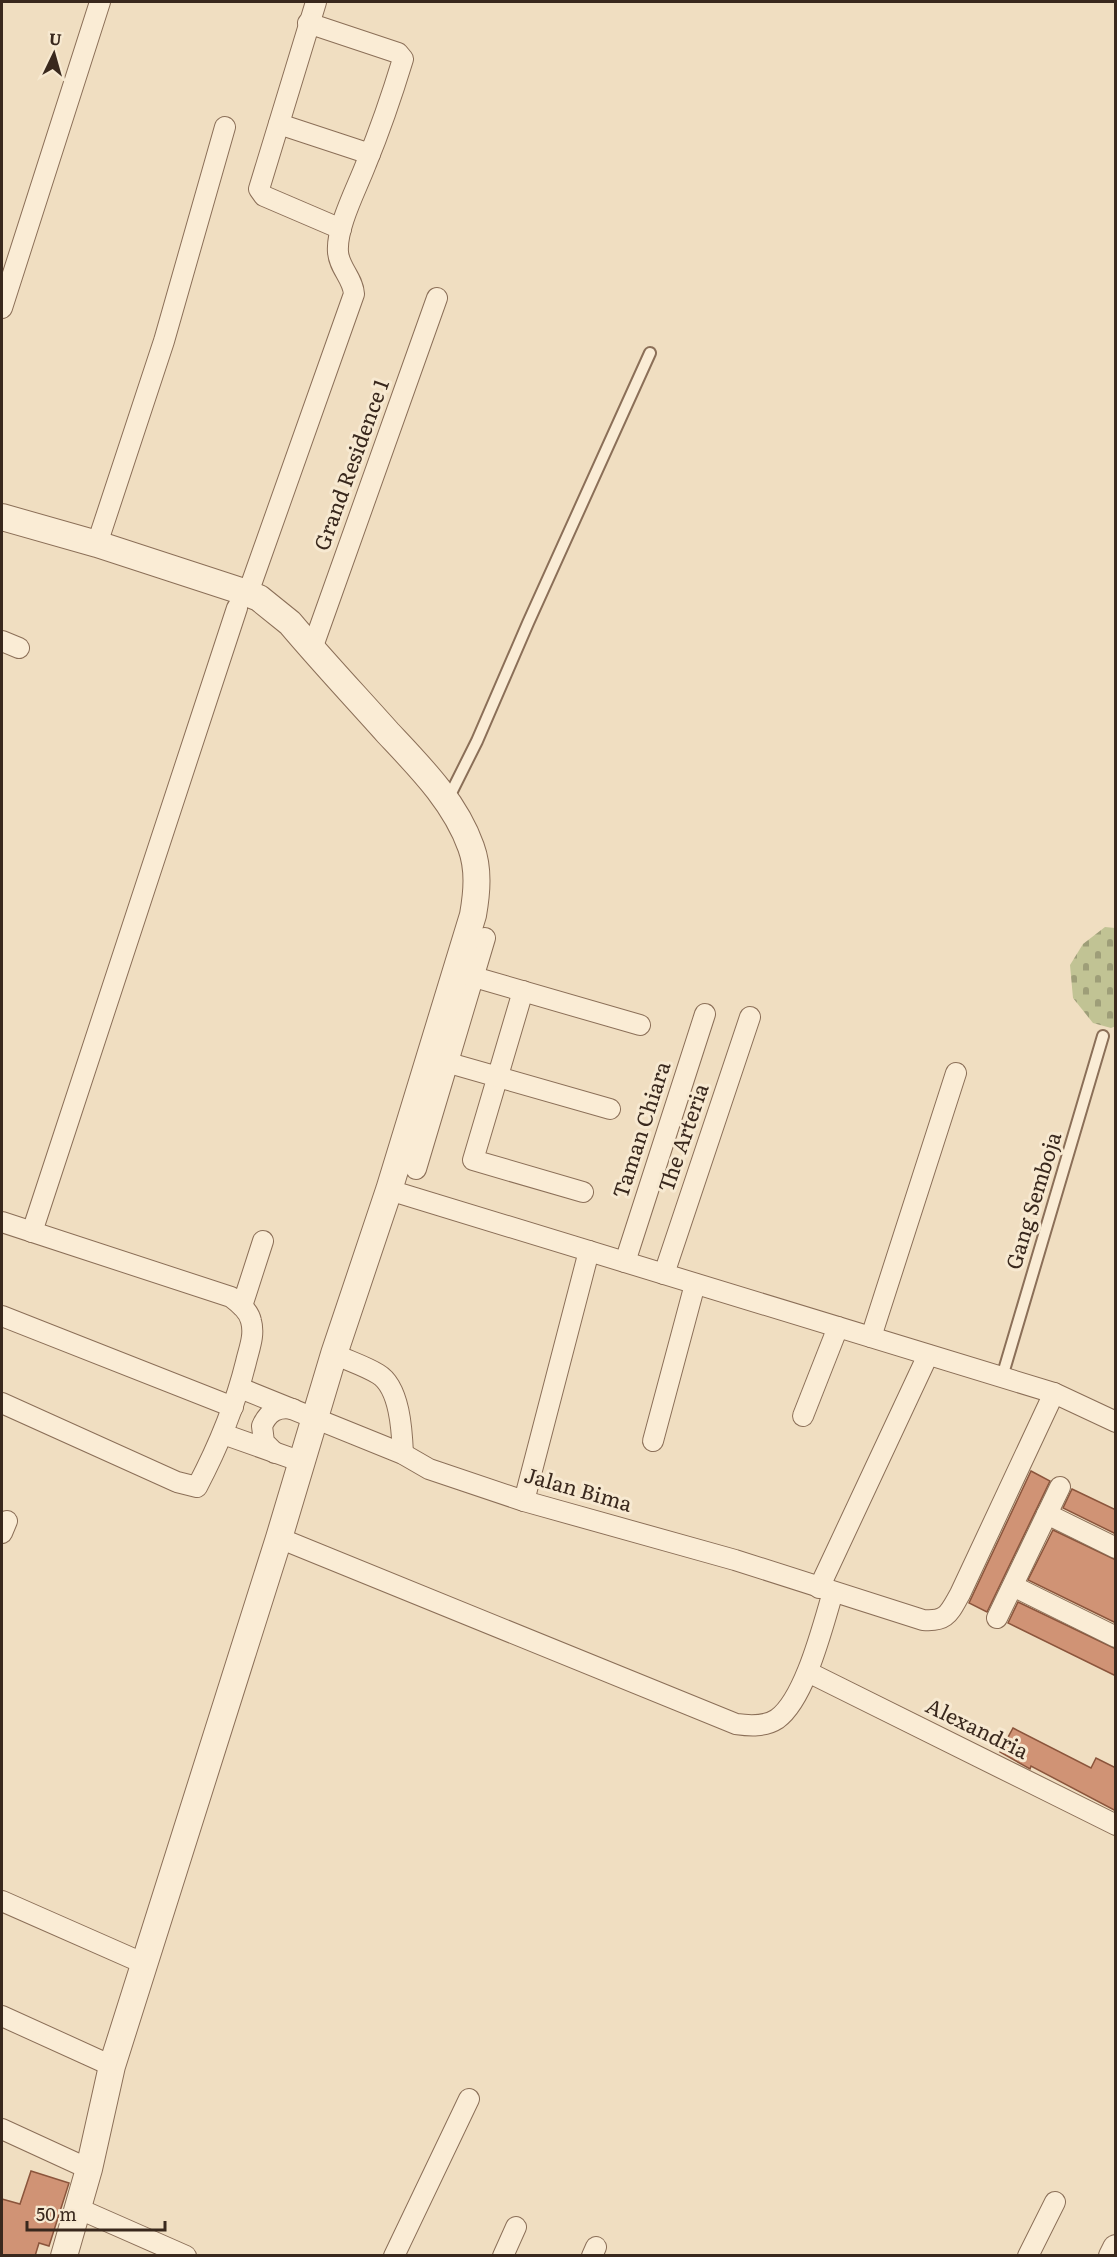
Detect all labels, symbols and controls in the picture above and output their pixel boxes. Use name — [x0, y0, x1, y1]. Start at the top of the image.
north arrow — [24, 24, 84, 84]
text: U — [48, 26, 63, 51]
street label: Grand Residence 1 — [304, 374, 395, 554]
street label: Taman Chiara — [603, 1056, 677, 1202]
street label: The Arteria — [649, 1078, 715, 1196]
street label: Gang Semboja — [996, 1127, 1067, 1273]
street label: Jalan Bima — [521, 1457, 637, 1518]
street label: Alexandria — [921, 1689, 1035, 1765]
scale bar — [27, 2194, 165, 2232]
text: 50 m — [36, 2200, 77, 2227]

